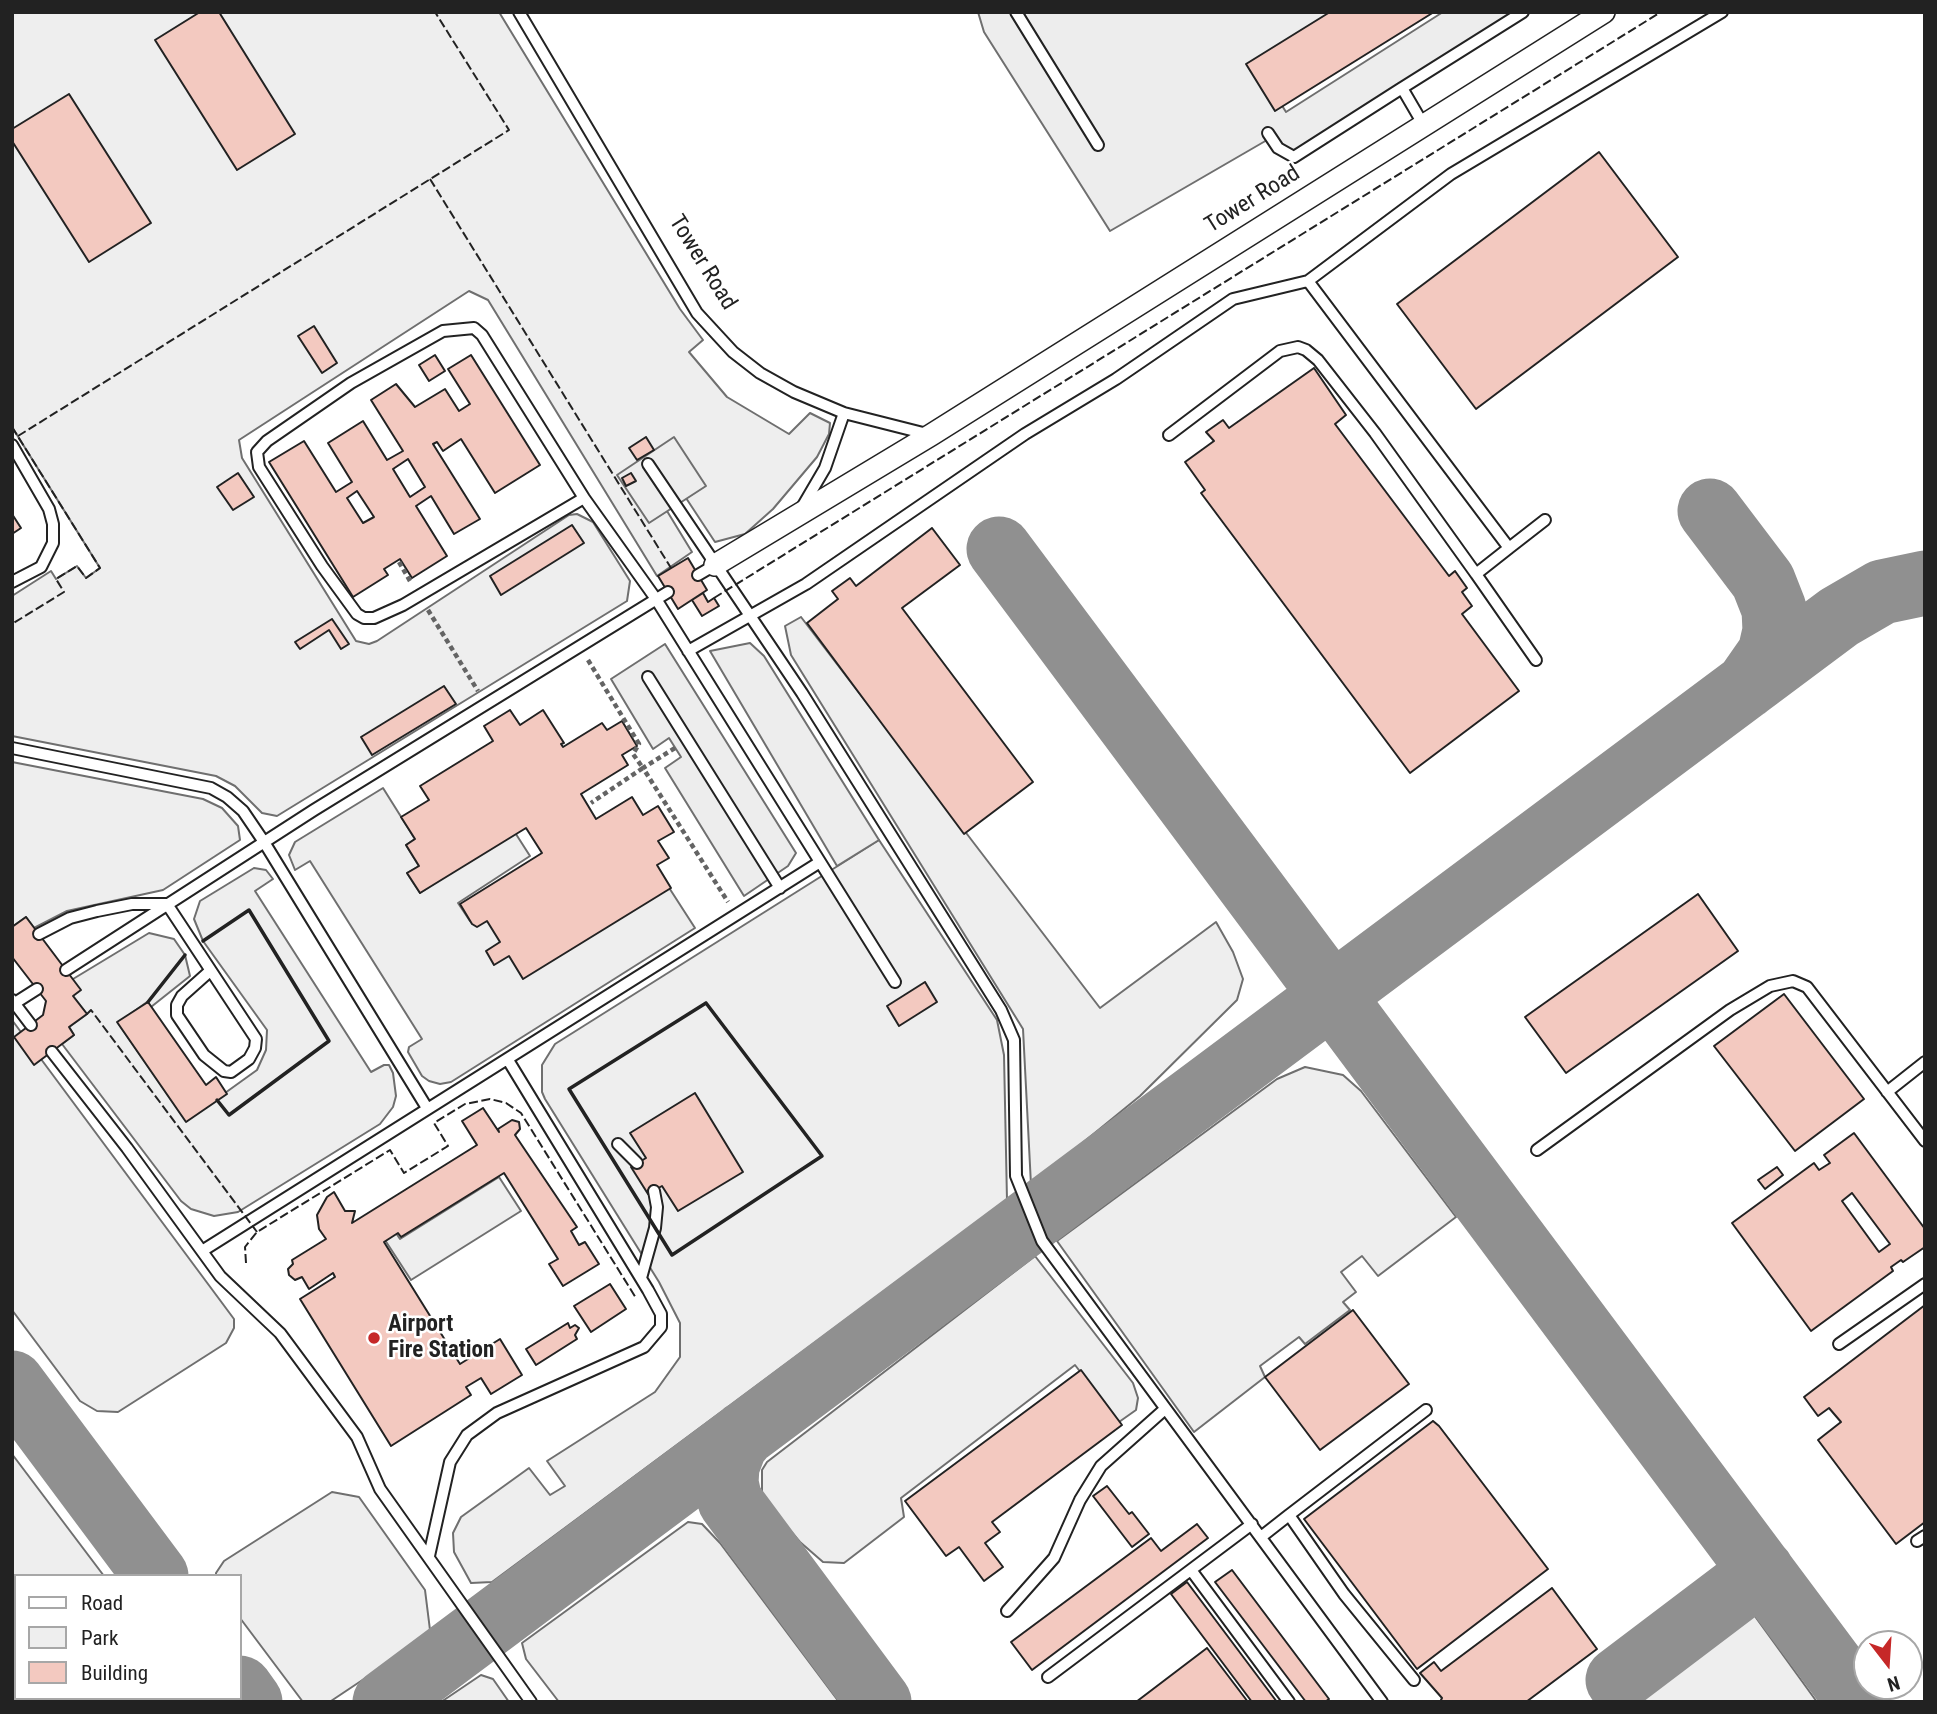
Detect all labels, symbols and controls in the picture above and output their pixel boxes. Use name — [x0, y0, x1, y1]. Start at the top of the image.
street label: Tower Road — [1200, 160, 1306, 240]
street label: Tower Road — [662, 210, 742, 316]
place label: Airport Fire Station — [388, 1311, 494, 1365]
marker: Airport Fire Station — [366, 1330, 382, 1346]
legend — [14, 1574, 242, 1700]
text: Road — [81, 1591, 123, 1615]
text: Park — [81, 1626, 118, 1650]
north arrow — [1853, 1630, 1923, 1700]
text: Building — [81, 1661, 148, 1685]
text: N — [1885, 1671, 1903, 1696]

